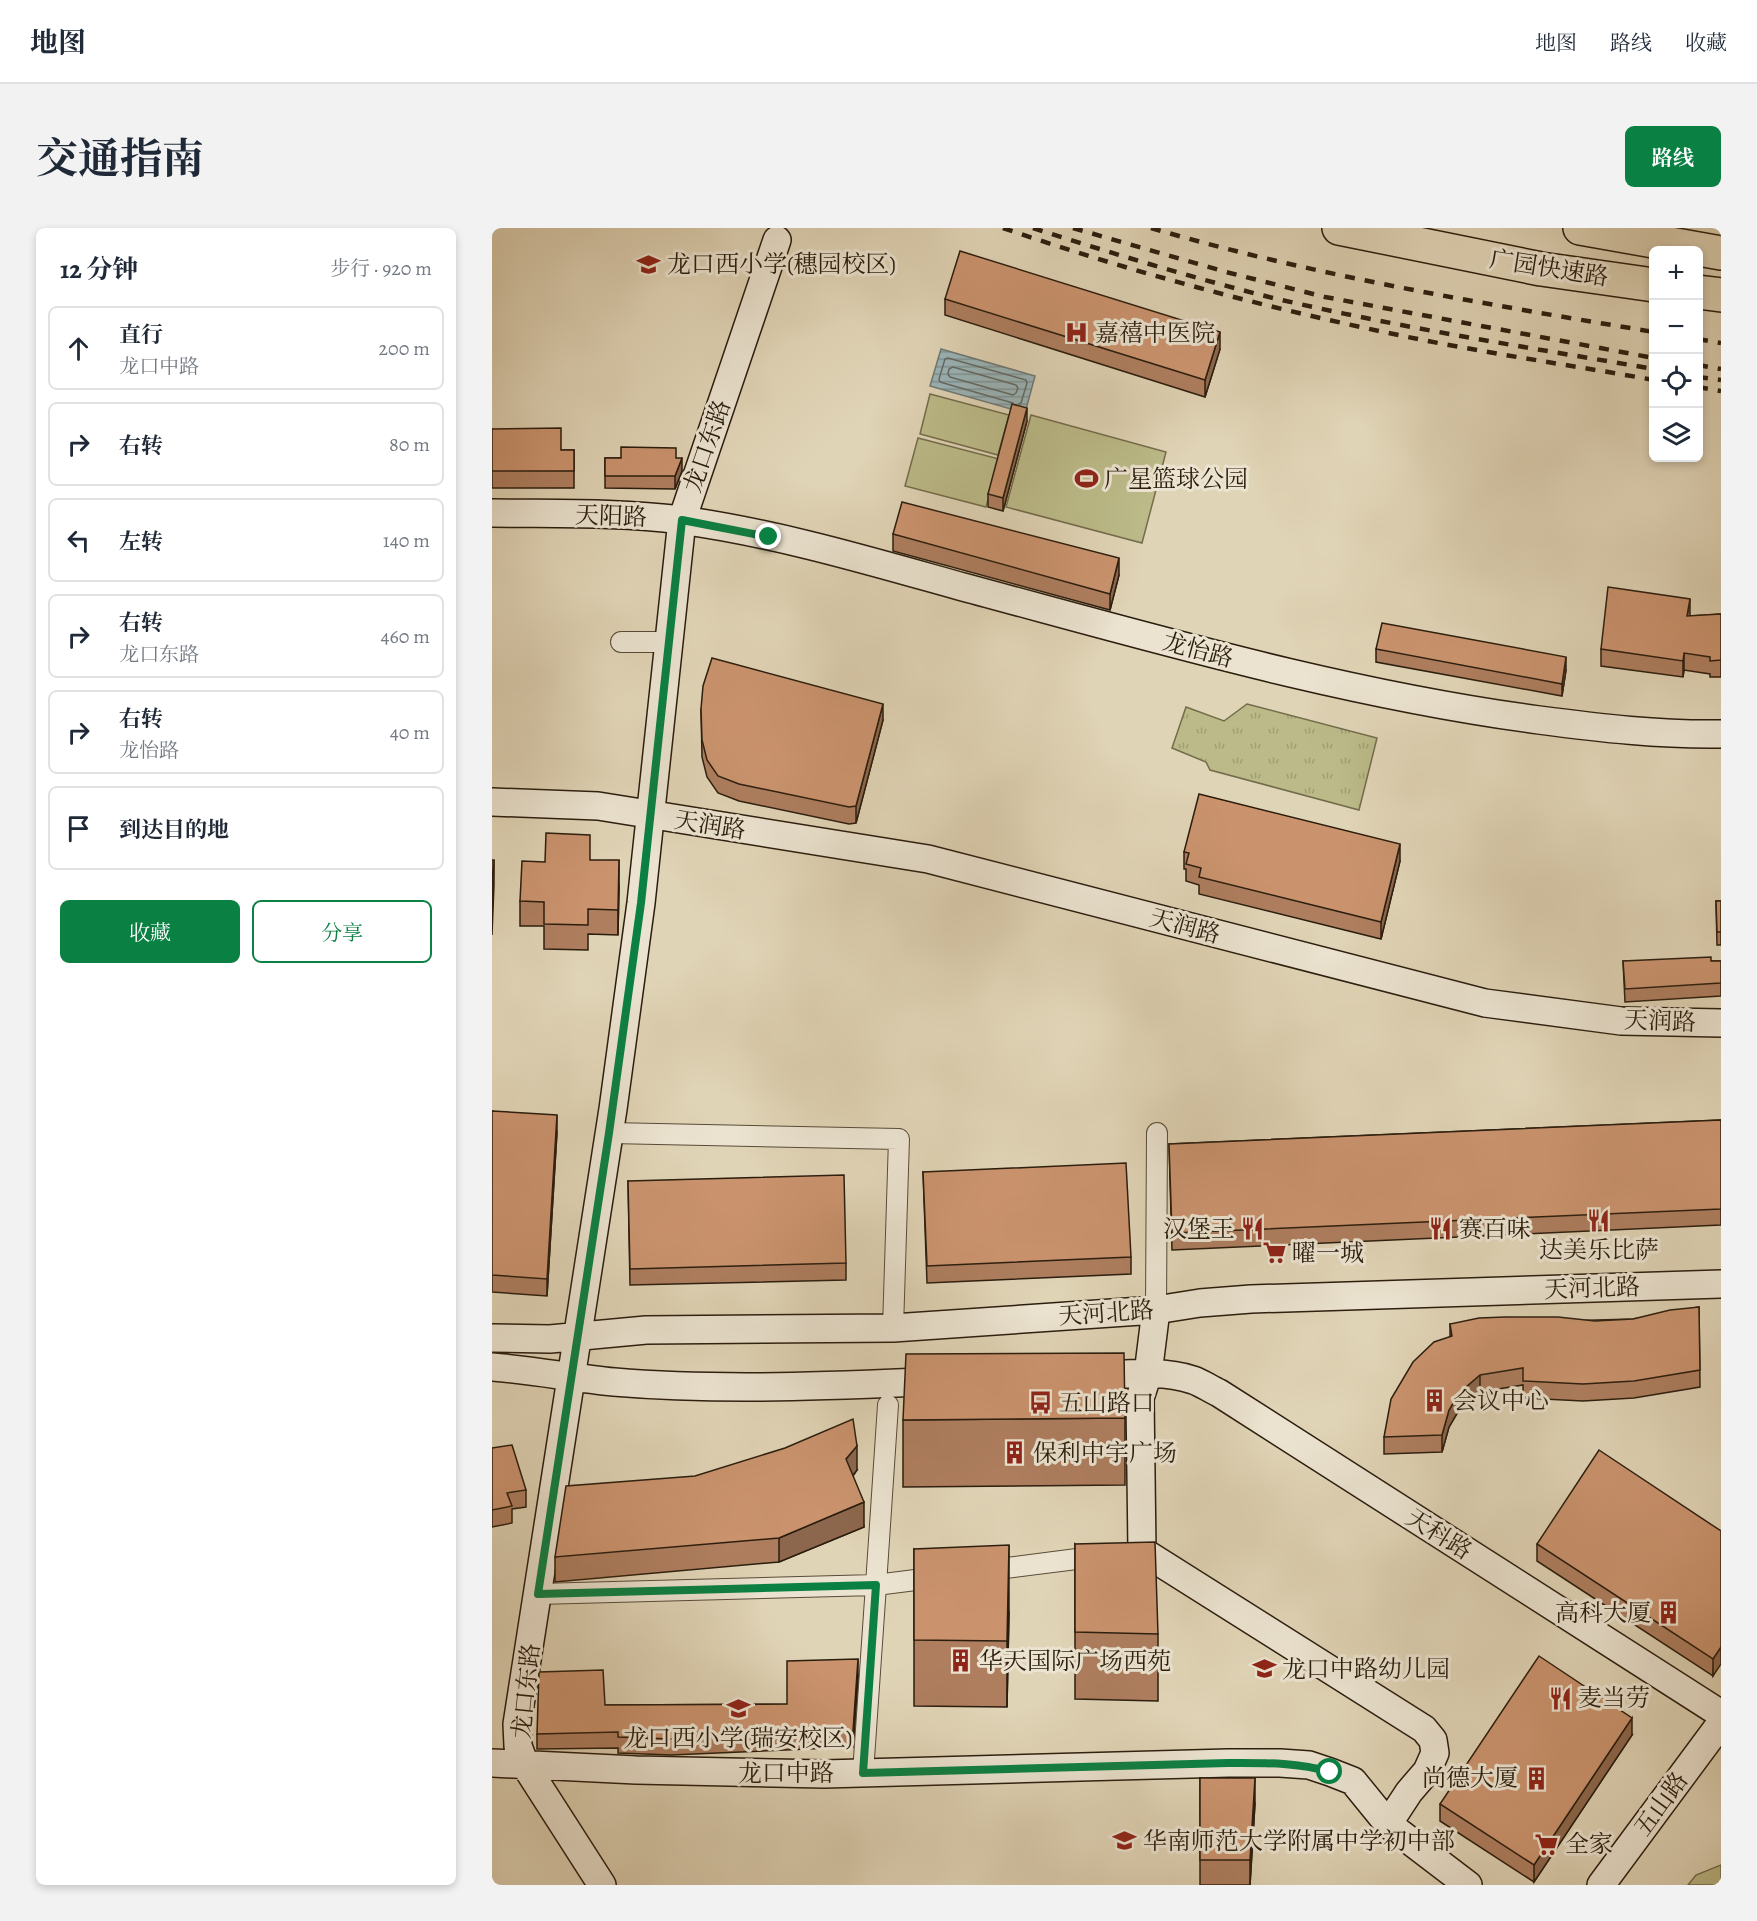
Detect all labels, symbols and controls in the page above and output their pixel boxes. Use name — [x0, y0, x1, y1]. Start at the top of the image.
text: 地图 — [30, 24, 86, 62]
text: 地图 — [1535, 29, 1577, 57]
text: 路线 — [1610, 29, 1652, 57]
text: 收藏 — [1685, 29, 1727, 57]
button: 路线 — [1625, 126, 1721, 187]
text: 交通指南 — [36, 130, 204, 187]
street label: 广园快速路 — [1487, 243, 1611, 293]
map controls — [1649, 246, 1703, 462]
button: + — [1649, 246, 1703, 300]
place label: 龙口西小学(穗园校区) — [667, 248, 896, 280]
school or university icon: 龙口西小学(穗园校区) — [636, 251, 662, 277]
text: 12 分钟 — [60, 252, 138, 287]
text: 步行 · 920 m — [330, 255, 432, 282]
button: − — [1649, 300, 1703, 354]
place label: 嘉禧中医院 — [1095, 317, 1215, 349]
text: 直行 — [119, 320, 163, 350]
hospital icon: 嘉禧中医院 — [1064, 320, 1090, 346]
icon: ahead — [62, 332, 95, 365]
text: 200 m — [379, 335, 430, 362]
text: 龙口中路 — [119, 353, 199, 380]
button: locate — [1649, 354, 1703, 408]
street label: 龙口东路 — [676, 395, 738, 497]
button: layers — [1649, 408, 1703, 462]
icon: right — [62, 428, 95, 461]
text: 右转 — [119, 431, 163, 461]
text: 80 m — [389, 431, 430, 458]
place label: 广星篮球公园 — [1104, 463, 1248, 495]
sports icon: 广星篮球公园 — [1073, 466, 1099, 492]
street label: 天阳路 — [574, 499, 648, 533]
route end — [755, 523, 781, 549]
icon: left — [62, 524, 95, 557]
text: 左转 — [119, 527, 163, 557]
text: 140 m — [383, 527, 430, 554]
text: 右转 — [119, 608, 163, 638]
icon: right — [62, 620, 95, 653]
text: 460 m — [380, 623, 430, 650]
street label: 龙怡路 — [1159, 625, 1237, 675]
text: 龙口东路 — [119, 641, 199, 668]
text: 右转 — [119, 704, 163, 734]
icon: right — [62, 716, 95, 749]
text: 40 m — [390, 719, 430, 746]
text: 龙怡路 — [119, 737, 179, 764]
street label: 天润路 — [672, 804, 748, 846]
icon: arrive — [62, 812, 95, 845]
text: 到达目的地 — [119, 815, 229, 845]
button: 收藏 — [60, 900, 240, 963]
button: 分享 — [252, 900, 432, 963]
street label: 天润路 — [1146, 901, 1224, 951]
street label: 天润路 — [1623, 1004, 1697, 1038]
restaurant icon: 达美乐比萨 — [1586, 1207, 1612, 1233]
place label: 汉堡王 — [1163, 1213, 1235, 1245]
place label: 赛百味 — [1459, 1213, 1531, 1245]
restaurant icon: 汉堡王 — [1240, 1216, 1266, 1242]
restaurant icon: 赛百味 — [1428, 1216, 1454, 1242]
place label: 达美乐比萨 — [1539, 1234, 1659, 1266]
place label: 曜一城 — [1292, 1237, 1364, 1269]
supermarket icon: 曜一城 — [1261, 1240, 1287, 1266]
street label: 天河北路 — [1543, 1270, 1641, 1306]
street label: 天河北路 — [1057, 1294, 1155, 1332]
place label: 会议中心 — [1453, 1385, 1549, 1417]
place label: 五山路口 — [1059, 1387, 1155, 1419]
building icon: 会议中心 — [1422, 1388, 1448, 1414]
bus stop icon: 五山路口 — [1028, 1390, 1054, 1416]
place label: 保利中宇广场 — [1033, 1437, 1177, 1469]
building icon: 保利中宇广场 — [1002, 1440, 1028, 1466]
street label: 天科路 — [1400, 1501, 1478, 1567]
place label: 高科大厦 — [1555, 1597, 1651, 1629]
building icon: 高科大厦 — [1656, 1600, 1682, 1626]
street label: 龙口东路 — [505, 1642, 547, 1740]
place label: 华天国际广场西苑 — [979, 1645, 1171, 1677]
building icon: 华天国际广场西苑 — [948, 1648, 974, 1674]
place label: 龙口中路幼儿园 — [1282, 1653, 1450, 1685]
school or university icon: 龙口中路幼儿园 — [1251, 1656, 1277, 1682]
place label: 麦当劳 — [1578, 1682, 1650, 1714]
restaurant icon: 麦当劳 — [1547, 1685, 1573, 1711]
school or university icon: 龙口西小学(瑞安校区) — [725, 1695, 751, 1721]
place label: 龙口西小学(瑞安校区) — [623, 1722, 853, 1754]
street label: 龙口中路 — [738, 1757, 834, 1789]
route start — [1316, 1758, 1342, 1784]
place label: 尚德大厦 — [1422, 1762, 1518, 1794]
building icon: 尚德大厦 — [1523, 1765, 1549, 1791]
street label: 五山路 — [1627, 1765, 1695, 1843]
place label: 华南师范大学附属中学初中部 — [1143, 1825, 1455, 1857]
school or university icon: 华南师范大学附属中学初中部 — [1112, 1828, 1138, 1854]
place label: 全家 — [1565, 1828, 1613, 1860]
supermarket icon: 全家 — [1534, 1831, 1560, 1857]

